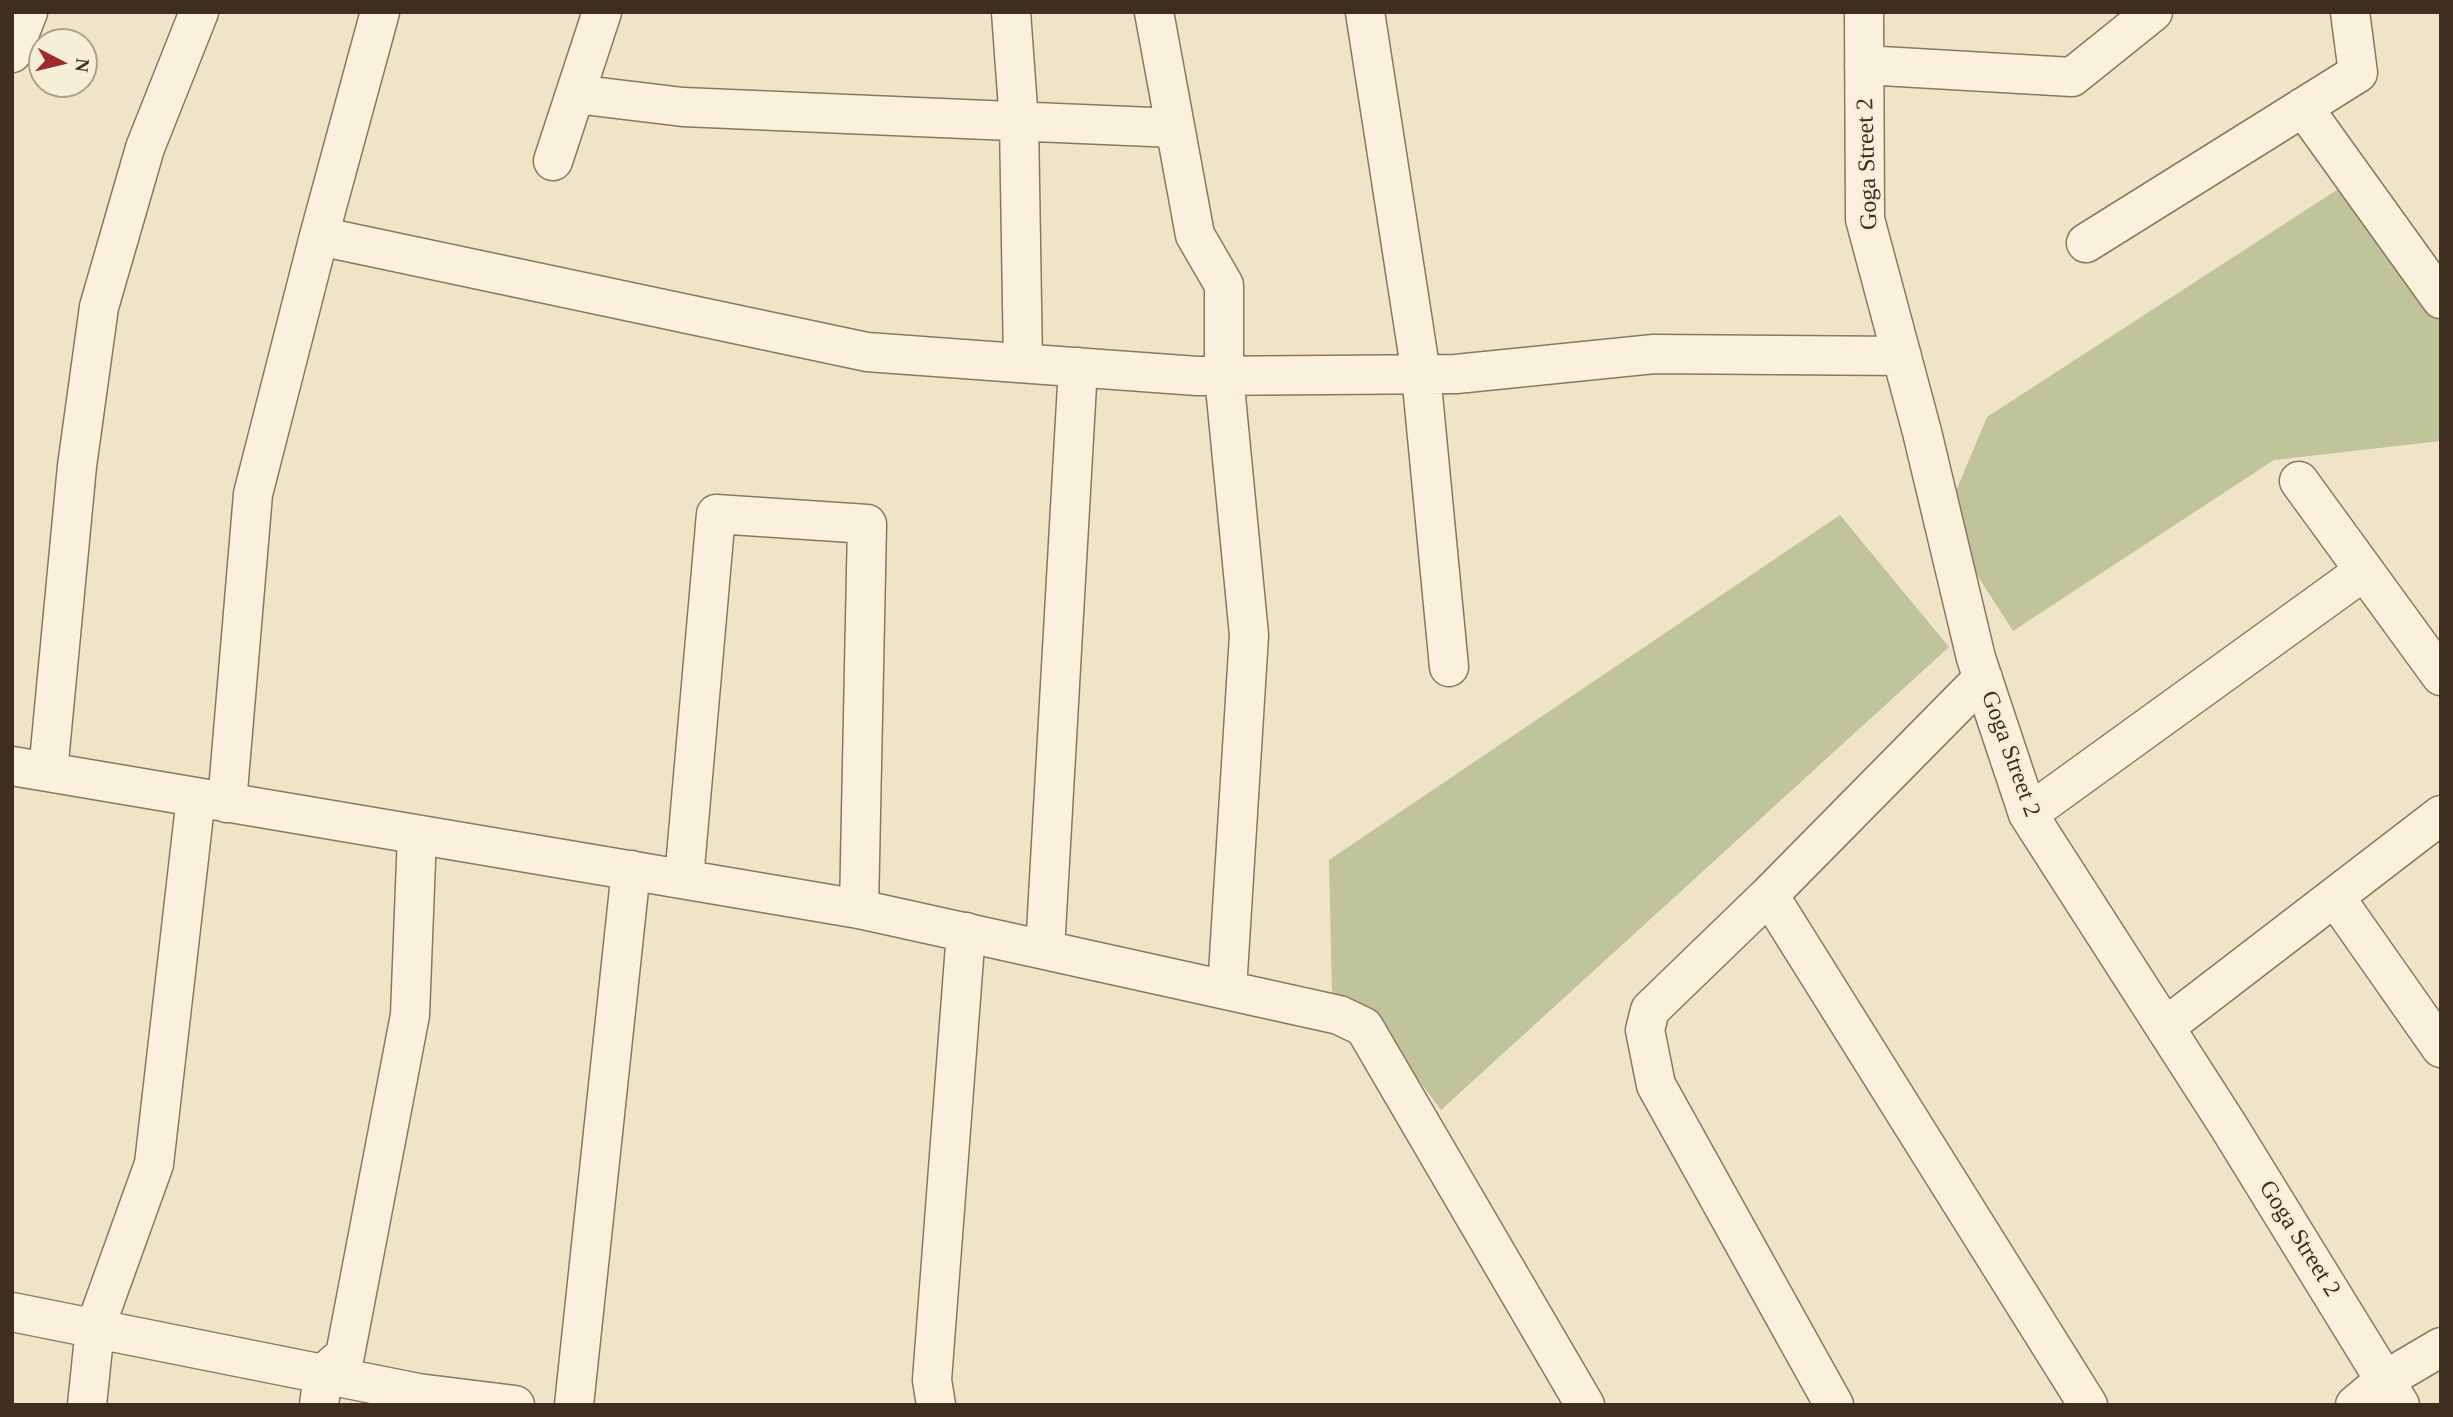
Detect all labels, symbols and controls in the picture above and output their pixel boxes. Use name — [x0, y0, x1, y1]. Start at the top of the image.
north arrow — [28, 28, 98, 98]
text: N — [71, 57, 94, 73]
street label: Goga Street 2 — [1851, 98, 1885, 230]
street label: Goga Street 2 — [1974, 687, 2046, 821]
street label: Goga Street 2 — [2252, 1175, 2346, 1303]

